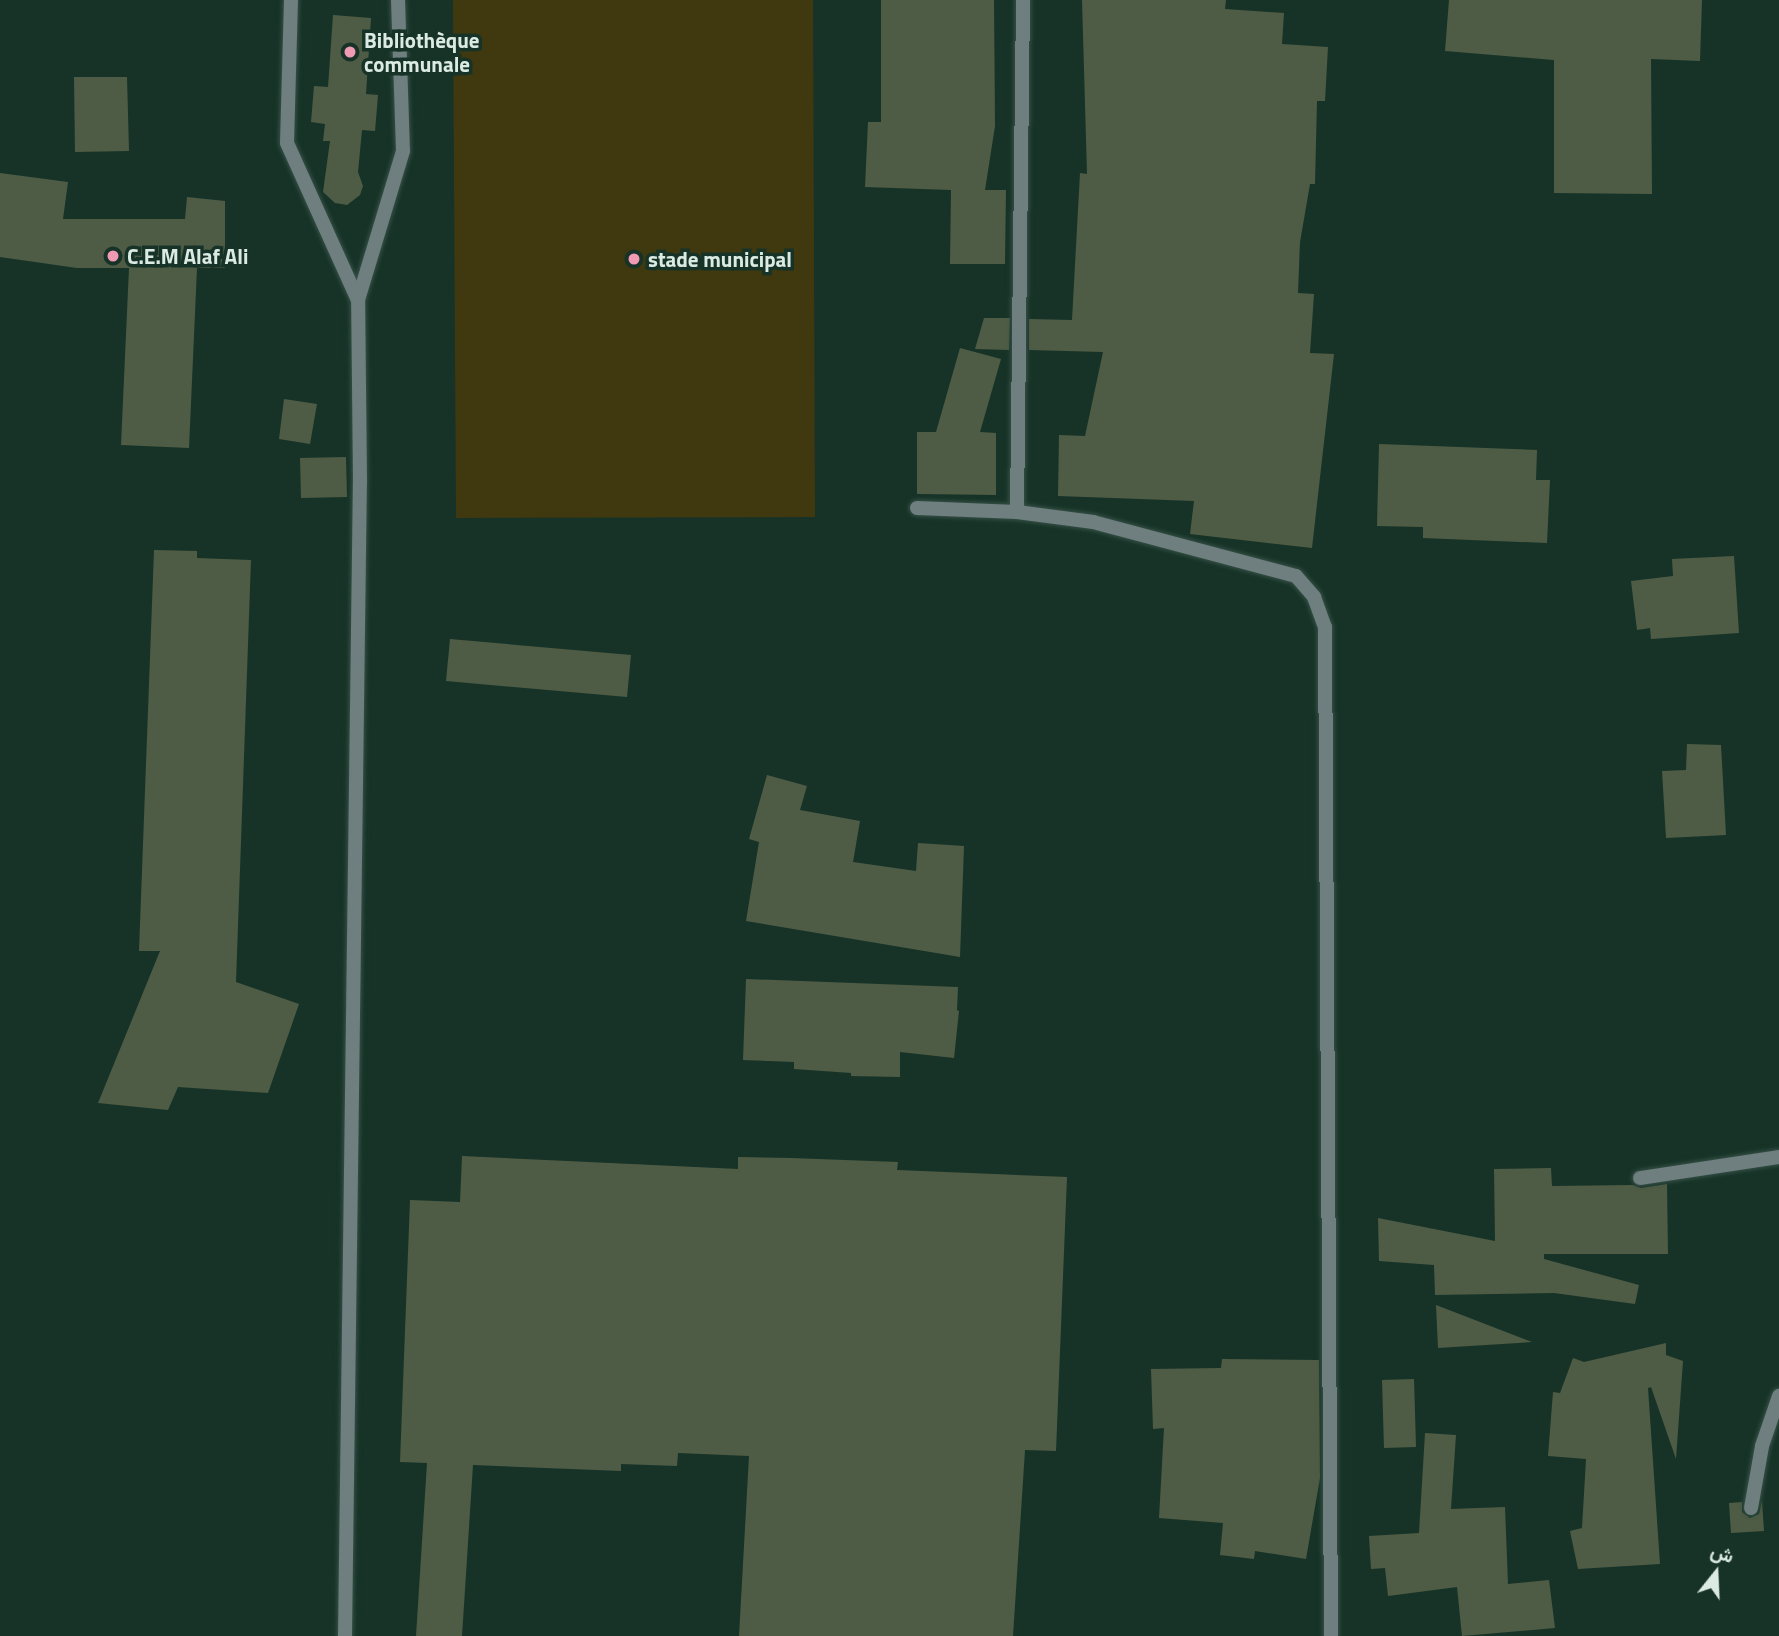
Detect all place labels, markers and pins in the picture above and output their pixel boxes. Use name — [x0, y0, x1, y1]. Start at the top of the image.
place label: Bibliothèque communale — [364, 27, 480, 77]
marker: Bibliothèque communale — [342, 44, 358, 60]
place label: C.E.M Alaf Ali — [127, 243, 248, 269]
place label: stade municipal — [648, 246, 792, 272]
marker: C.E.M Alaf Ali — [105, 248, 121, 264]
marker: stade municipal — [626, 251, 642, 267]

